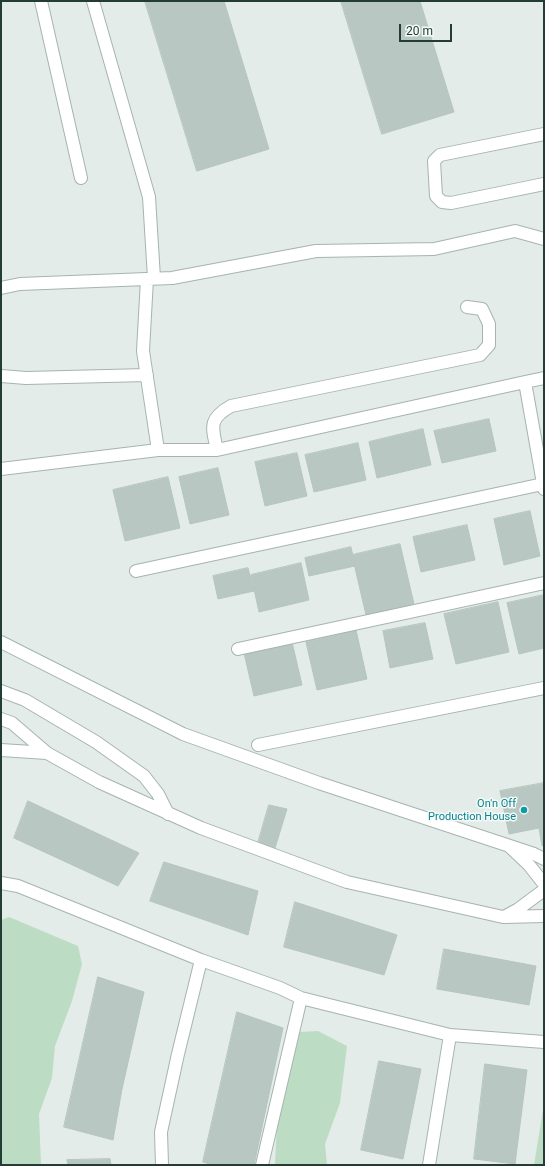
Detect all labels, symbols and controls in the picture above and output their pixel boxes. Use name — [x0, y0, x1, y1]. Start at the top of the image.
scale bar — [401, 16, 454, 42]
text: 20 m — [406, 24, 433, 38]
place label: On'n Off Production House — [428, 797, 516, 823]
marker: On'n Off Production House — [519, 805, 529, 815]

